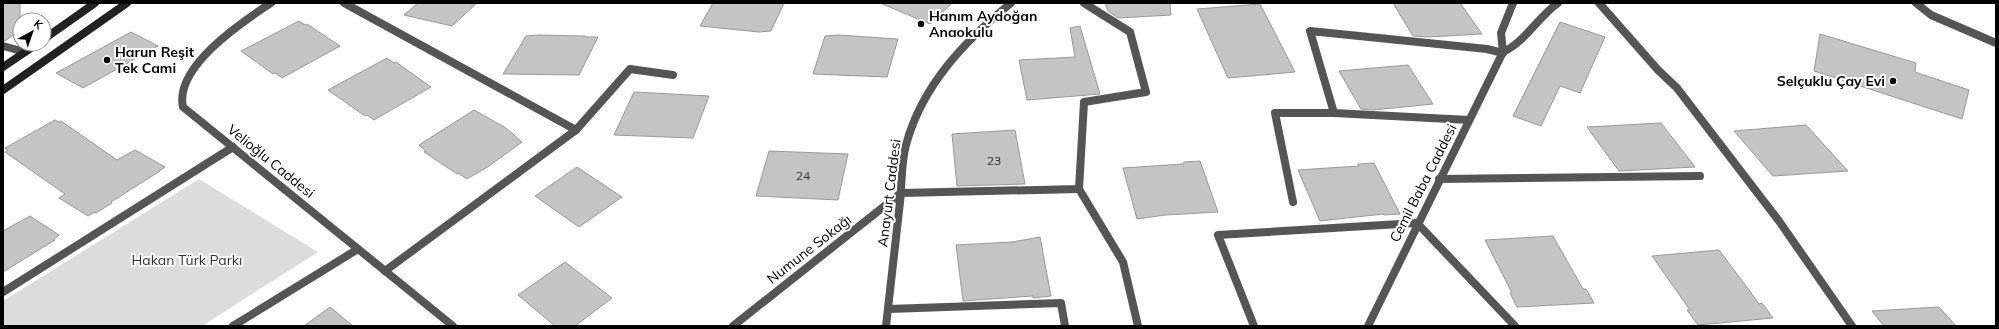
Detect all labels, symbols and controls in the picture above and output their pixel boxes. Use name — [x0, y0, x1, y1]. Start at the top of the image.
place label: Hanım Aydoğan Anaokulu — [929, 7, 1037, 41]
north arrow — [12, 12, 52, 52]
text: K — [31, 17, 46, 32]
marker: Hanım Aydoğan Anaokulu — [916, 19, 926, 29]
place label: Harun Reşit Tek Cami — [115, 43, 195, 77]
marker: Harun Reşit Tek Cami — [102, 55, 112, 65]
place label: Selçuklu Çay Evi — [1777, 72, 1885, 90]
marker: Selçuklu Çay Evi — [1888, 76, 1898, 86]
street label: Velioğlu Caddesi — [224, 120, 318, 202]
street label: Cemil Baba Caddesi — [1385, 121, 1461, 245]
street label: Anayurt Caddesi — [873, 138, 905, 248]
house number: 23 — [987, 153, 1001, 168]
house number: 24 — [796, 168, 810, 183]
street label: Numune Sokağı — [763, 210, 855, 288]
park label: Hakan Türk Parkı — [132, 251, 242, 269]

